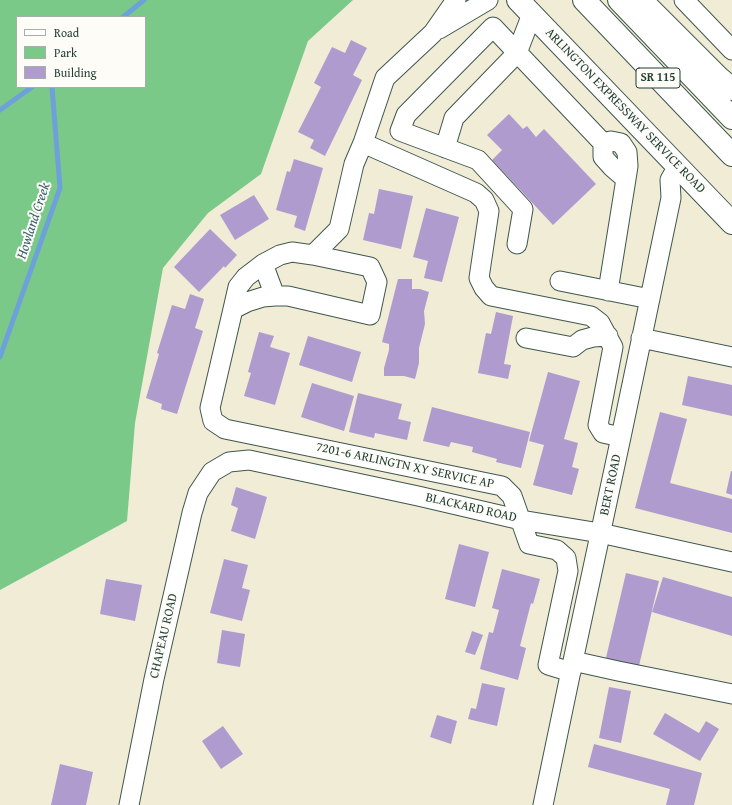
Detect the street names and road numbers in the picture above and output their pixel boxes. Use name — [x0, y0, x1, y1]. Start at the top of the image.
street label: ARLINGTON EXPRESSWAY SERVICE ROAD — [542, 25, 708, 197]
road number: SR 115 — [636, 68, 680, 88]
street label: 7201-6 ARLINGTN XY SERVICE AP — [315, 439, 495, 493]
street label: BERT ROAD — [597, 453, 625, 517]
street label: BLACKARD ROAD — [424, 490, 518, 526]
street label: CHAPEAU ROAD — [147, 592, 181, 680]

